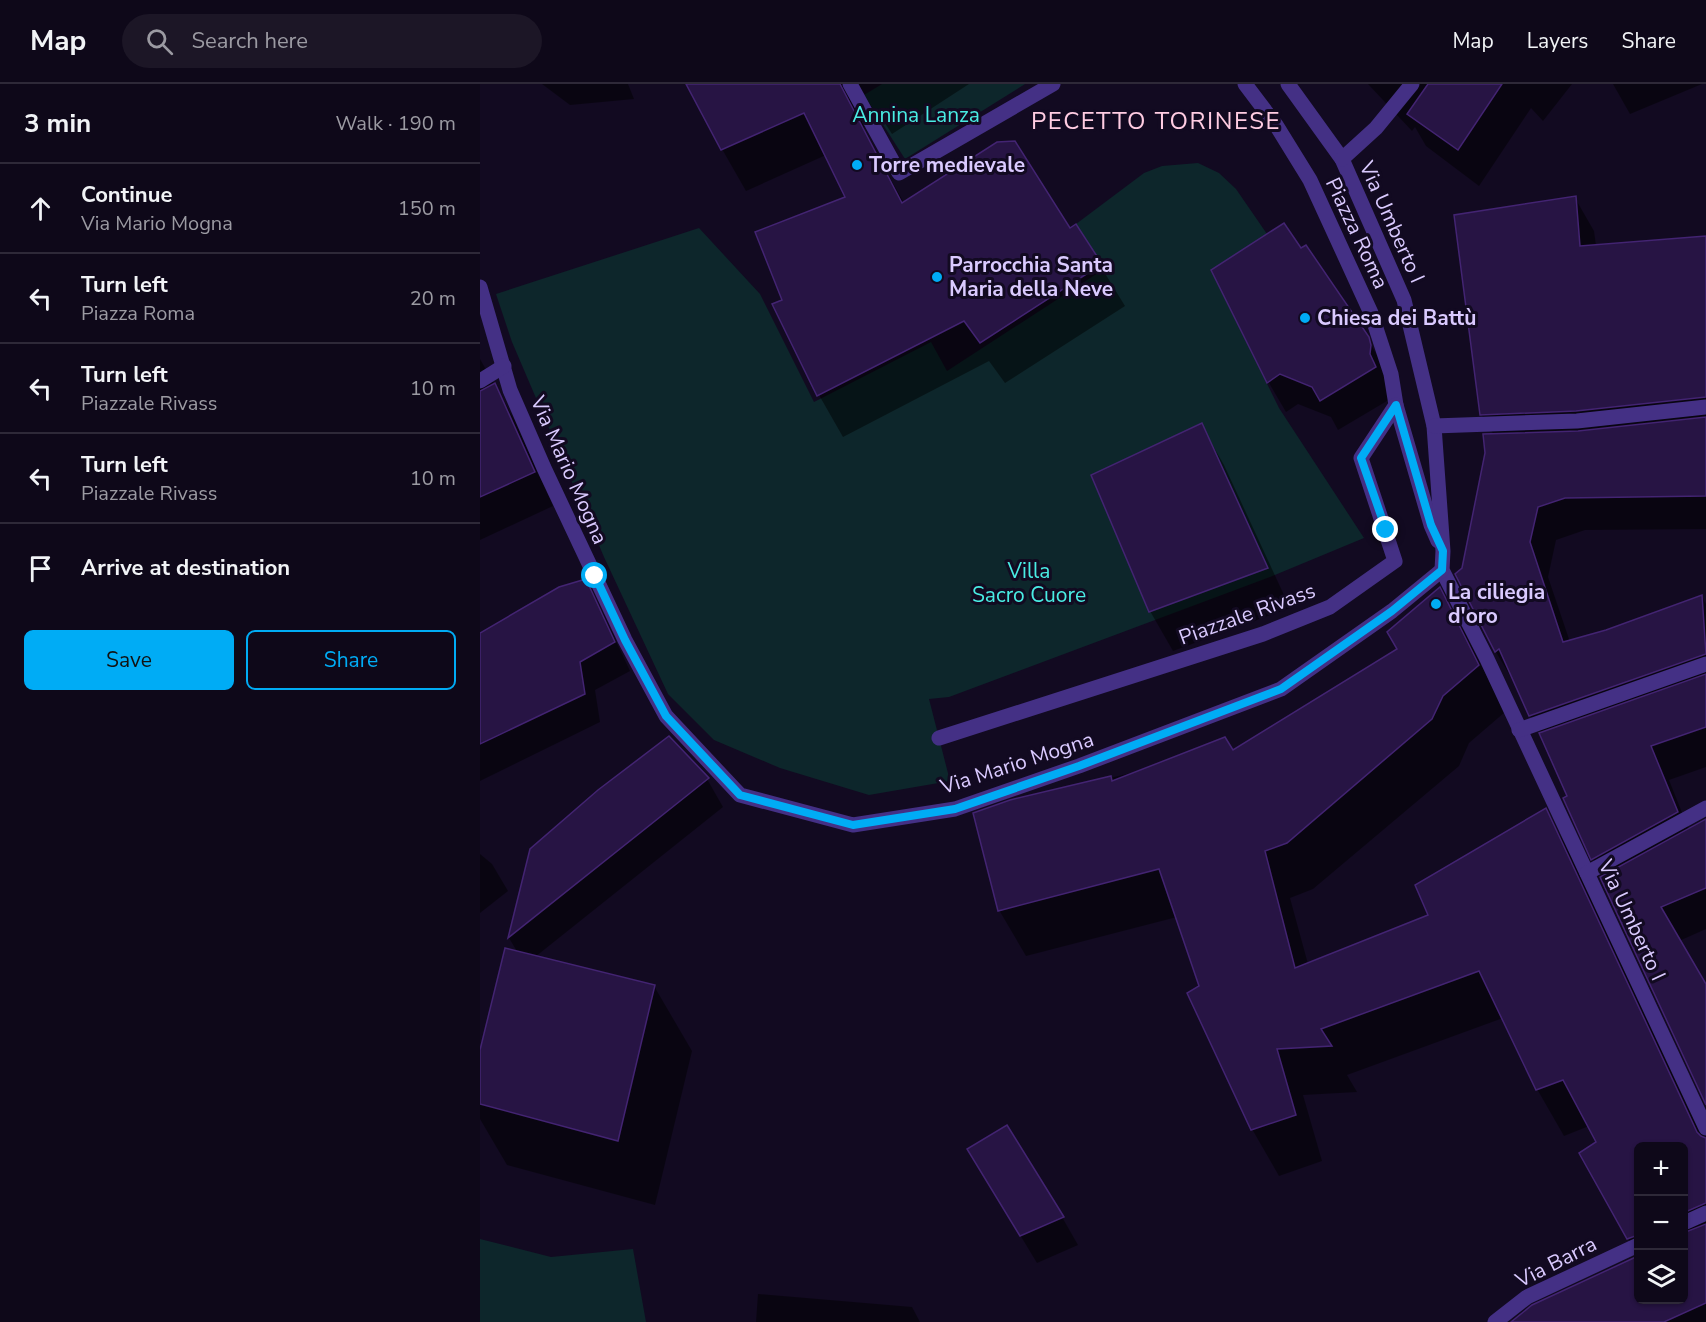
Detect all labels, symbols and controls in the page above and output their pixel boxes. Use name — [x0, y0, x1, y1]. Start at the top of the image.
search box — [122, 14, 542, 68]
text: Map — [30, 22, 86, 60]
icon: search — [143, 25, 176, 58]
text: Search here — [191, 26, 308, 56]
text: Map — [1452, 27, 1494, 55]
text: Layers — [1527, 27, 1588, 55]
text: Share — [1621, 27, 1676, 55]
park label: Annina Lanza — [852, 101, 980, 129]
district label: PECETTO TORINESE — [1031, 105, 1281, 137]
text: 3 min — [24, 106, 91, 141]
text: Walk · 190 m — [336, 110, 456, 137]
place label: Torre medievale — [869, 151, 1025, 179]
street label: Via Umberto I — [1352, 156, 1431, 287]
marker: Torre medievale — [850, 158, 864, 172]
street label: Piazza Roma — [1319, 173, 1395, 293]
text: Continue — [81, 180, 172, 210]
icon: ahead — [24, 192, 57, 225]
text: 150 m — [398, 195, 456, 222]
text: Via Mario Mogna — [81, 210, 233, 237]
place label: Parrocchia Santa Maria della Neve — [949, 251, 1113, 303]
text: Turn left — [81, 270, 168, 300]
marker: Parrocchia Santa Maria della Neve — [930, 270, 944, 284]
icon: left — [24, 282, 57, 315]
text: 20 m — [410, 285, 456, 312]
text: Piazza Roma — [81, 300, 195, 327]
place label: Chiesa dei Battù — [1317, 304, 1476, 332]
marker: Chiesa dei Battù — [1298, 311, 1312, 325]
text: Turn left — [81, 360, 168, 390]
icon: left — [24, 372, 57, 405]
text: 10 m — [410, 375, 456, 402]
text: Piazzale Rivass — [81, 390, 217, 417]
street label: Via Mario Mogna — [523, 391, 614, 549]
text: Turn left — [81, 450, 168, 480]
icon: left — [24, 462, 57, 495]
text: 10 m — [410, 465, 456, 492]
text: Piazzale Rivass — [81, 480, 217, 507]
route end — [1372, 516, 1398, 542]
icon: arrive — [24, 552, 57, 585]
text: Arrive at destination — [81, 553, 290, 583]
park label: Villa Sacro Cuore — [972, 557, 1086, 609]
route start — [581, 562, 607, 588]
street label: Piazzale Rivass — [1175, 576, 1319, 652]
place label: La ciliegia d'oro — [1448, 578, 1545, 630]
marker: La ciliegia d'oro — [1429, 597, 1443, 611]
button: Save — [24, 630, 234, 690]
button: Share — [246, 630, 456, 690]
street label: Via Mario Mogna — [936, 725, 1097, 801]
street label: Via Umberto I — [1591, 854, 1672, 985]
map controls — [1634, 1142, 1688, 1304]
button: + — [1634, 1142, 1688, 1196]
button: − — [1634, 1196, 1688, 1250]
street label: Via Barra — [1510, 1230, 1601, 1295]
button: layers — [1634, 1250, 1688, 1304]

